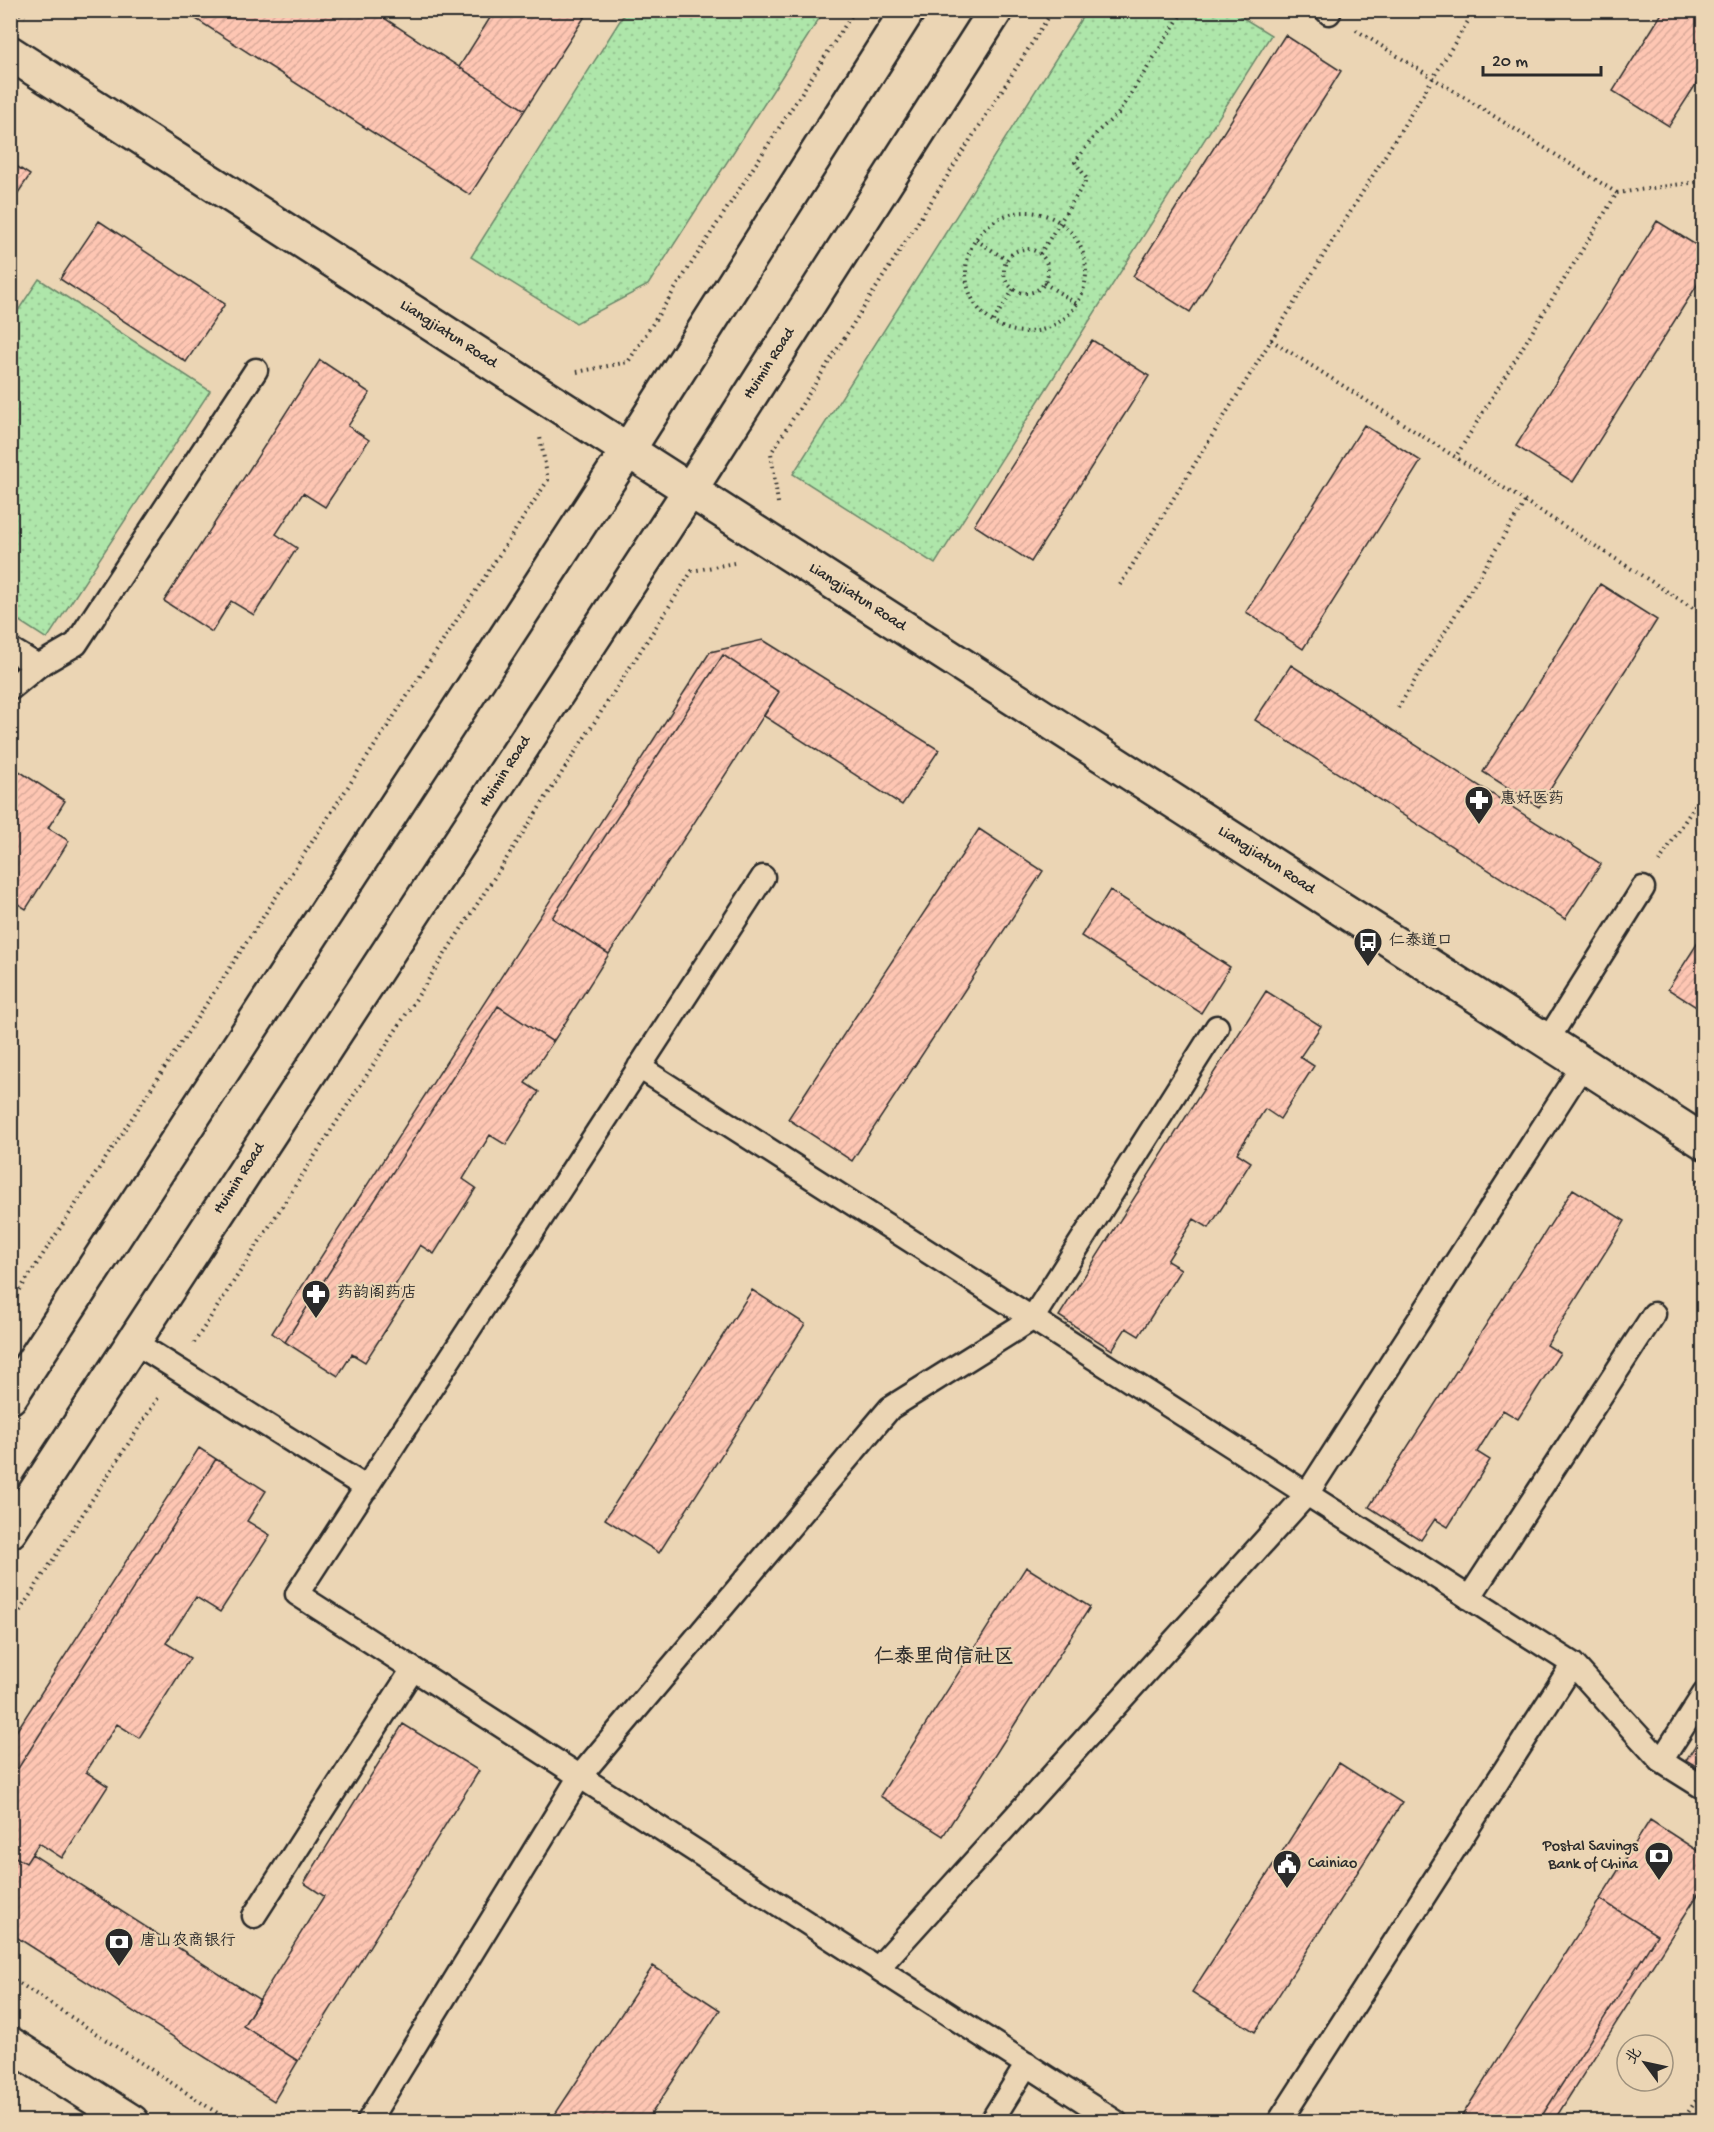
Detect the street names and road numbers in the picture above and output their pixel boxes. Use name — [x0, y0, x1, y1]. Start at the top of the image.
street label: Liangjiatun Road — [396, 296, 502, 374]
street label: Huimin Road — [740, 323, 801, 403]
street label: Liangjiatun Road — [805, 559, 911, 637]
street label: Huimin Road — [476, 731, 537, 811]
street label: Liangjiatun Road — [1214, 822, 1320, 900]
street label: Huimin Road — [210, 1138, 271, 1218]

